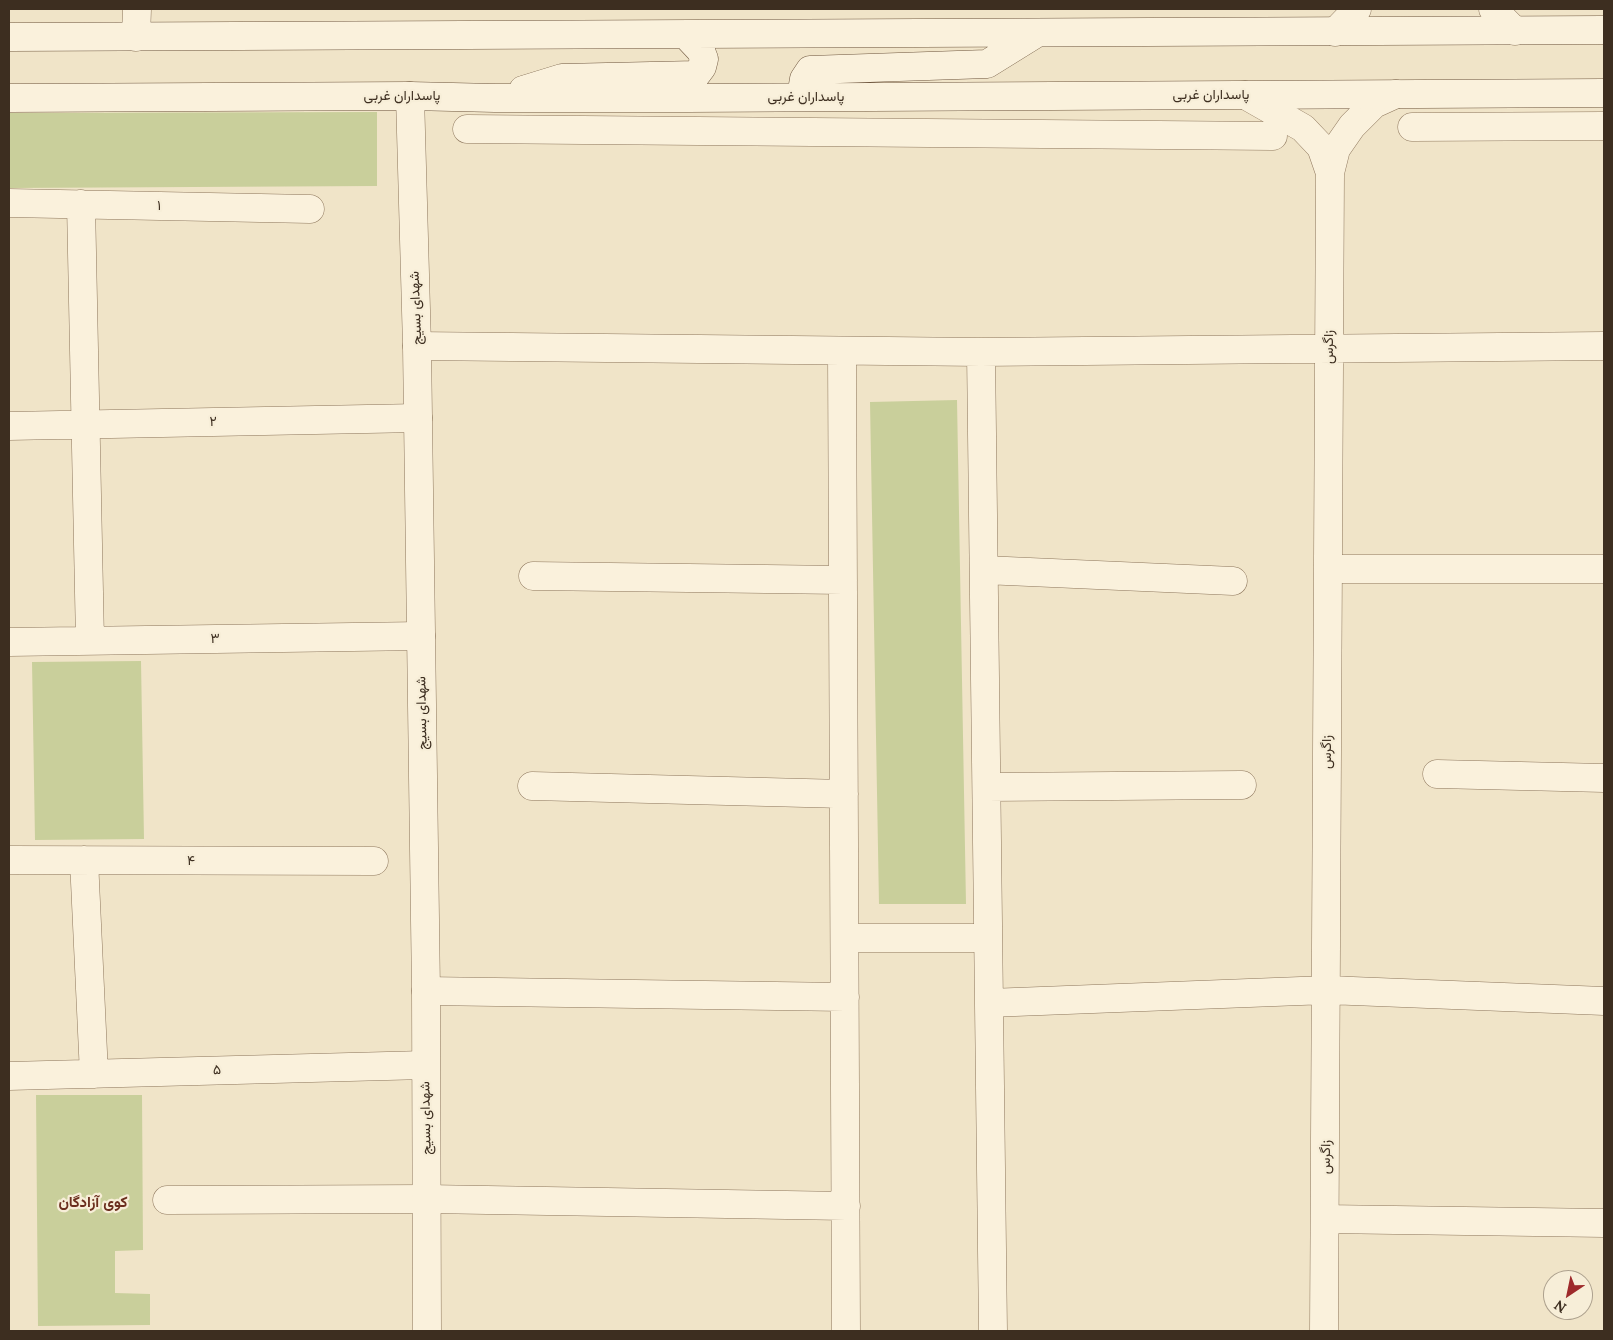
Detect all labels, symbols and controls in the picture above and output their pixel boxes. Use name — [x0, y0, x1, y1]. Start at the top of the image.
street label: پاسداران غربی — [1173, 87, 1249, 103]
street label: پاسداران غربی — [364, 88, 440, 104]
street label: پاسداران غربی — [768, 89, 844, 105]
street label: ۱ — [157, 198, 161, 214]
street label: شهدای بسیج — [406, 271, 426, 345]
street label: زاگرس — [1321, 330, 1337, 364]
street label: ۲ — [209, 414, 217, 430]
street label: ۳ — [210, 631, 220, 647]
street label: شهدای بسیج — [413, 676, 431, 750]
street label: زاگرس — [1319, 735, 1335, 769]
street label: ۴ — [187, 853, 195, 869]
street label: ۵ — [213, 1061, 221, 1079]
street label: شهدای بسیج — [417, 1081, 435, 1155]
street label: زاگرس — [1317, 1140, 1335, 1174]
district label: کوی آزادگان — [58, 1194, 128, 1212]
north arrow — [1543, 1270, 1593, 1320]
text: N — [1551, 1296, 1570, 1317]

